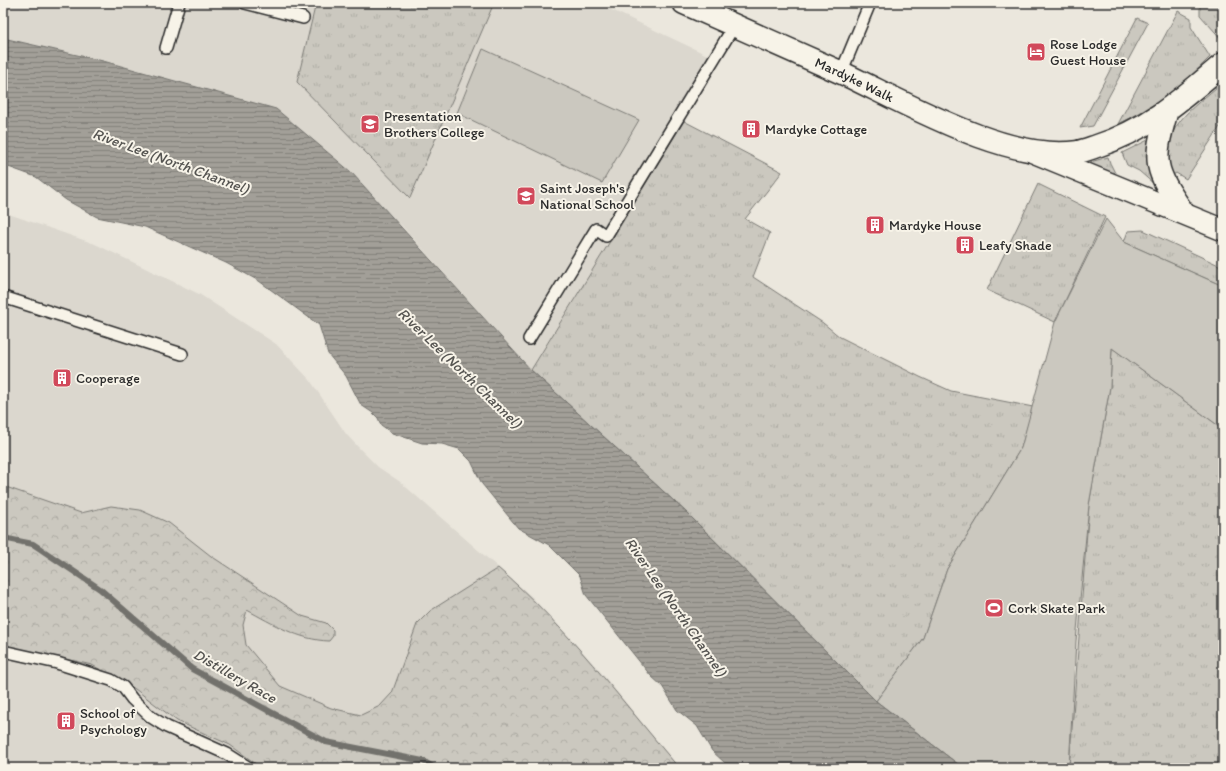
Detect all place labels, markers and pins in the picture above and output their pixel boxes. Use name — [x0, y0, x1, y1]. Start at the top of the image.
place label: Rose Lodge Guest House — [1050, 36, 1127, 69]
hotel icon: Rose Lodge Guest House — [1025, 41, 1047, 63]
place label: Presentation Brothers College — [384, 108, 485, 141]
school or university icon: Presentation Brothers College — [359, 113, 381, 135]
building icon: Mardyke Cottage — [740, 118, 762, 140]
place label: Mardyke Cottage — [765, 121, 868, 138]
place label: Saint Joseph's National School — [540, 180, 634, 213]
school or university icon: Saint Joseph's National School — [515, 185, 537, 207]
building icon: Mardyke House — [864, 214, 886, 236]
place label: Mardyke House — [889, 217, 982, 234]
building icon: Leafy Shade — [954, 234, 976, 256]
place label: Leafy Shade — [979, 237, 1052, 254]
building icon: Cooperage — [51, 367, 73, 389]
place label: Cooperage — [76, 370, 140, 387]
sports icon: Cork Skate Park — [983, 597, 1005, 619]
place label: Cork Skate Park — [1008, 600, 1106, 617]
place label: School of Psychology — [80, 705, 147, 738]
building icon: School of Psychology — [55, 710, 77, 732]

